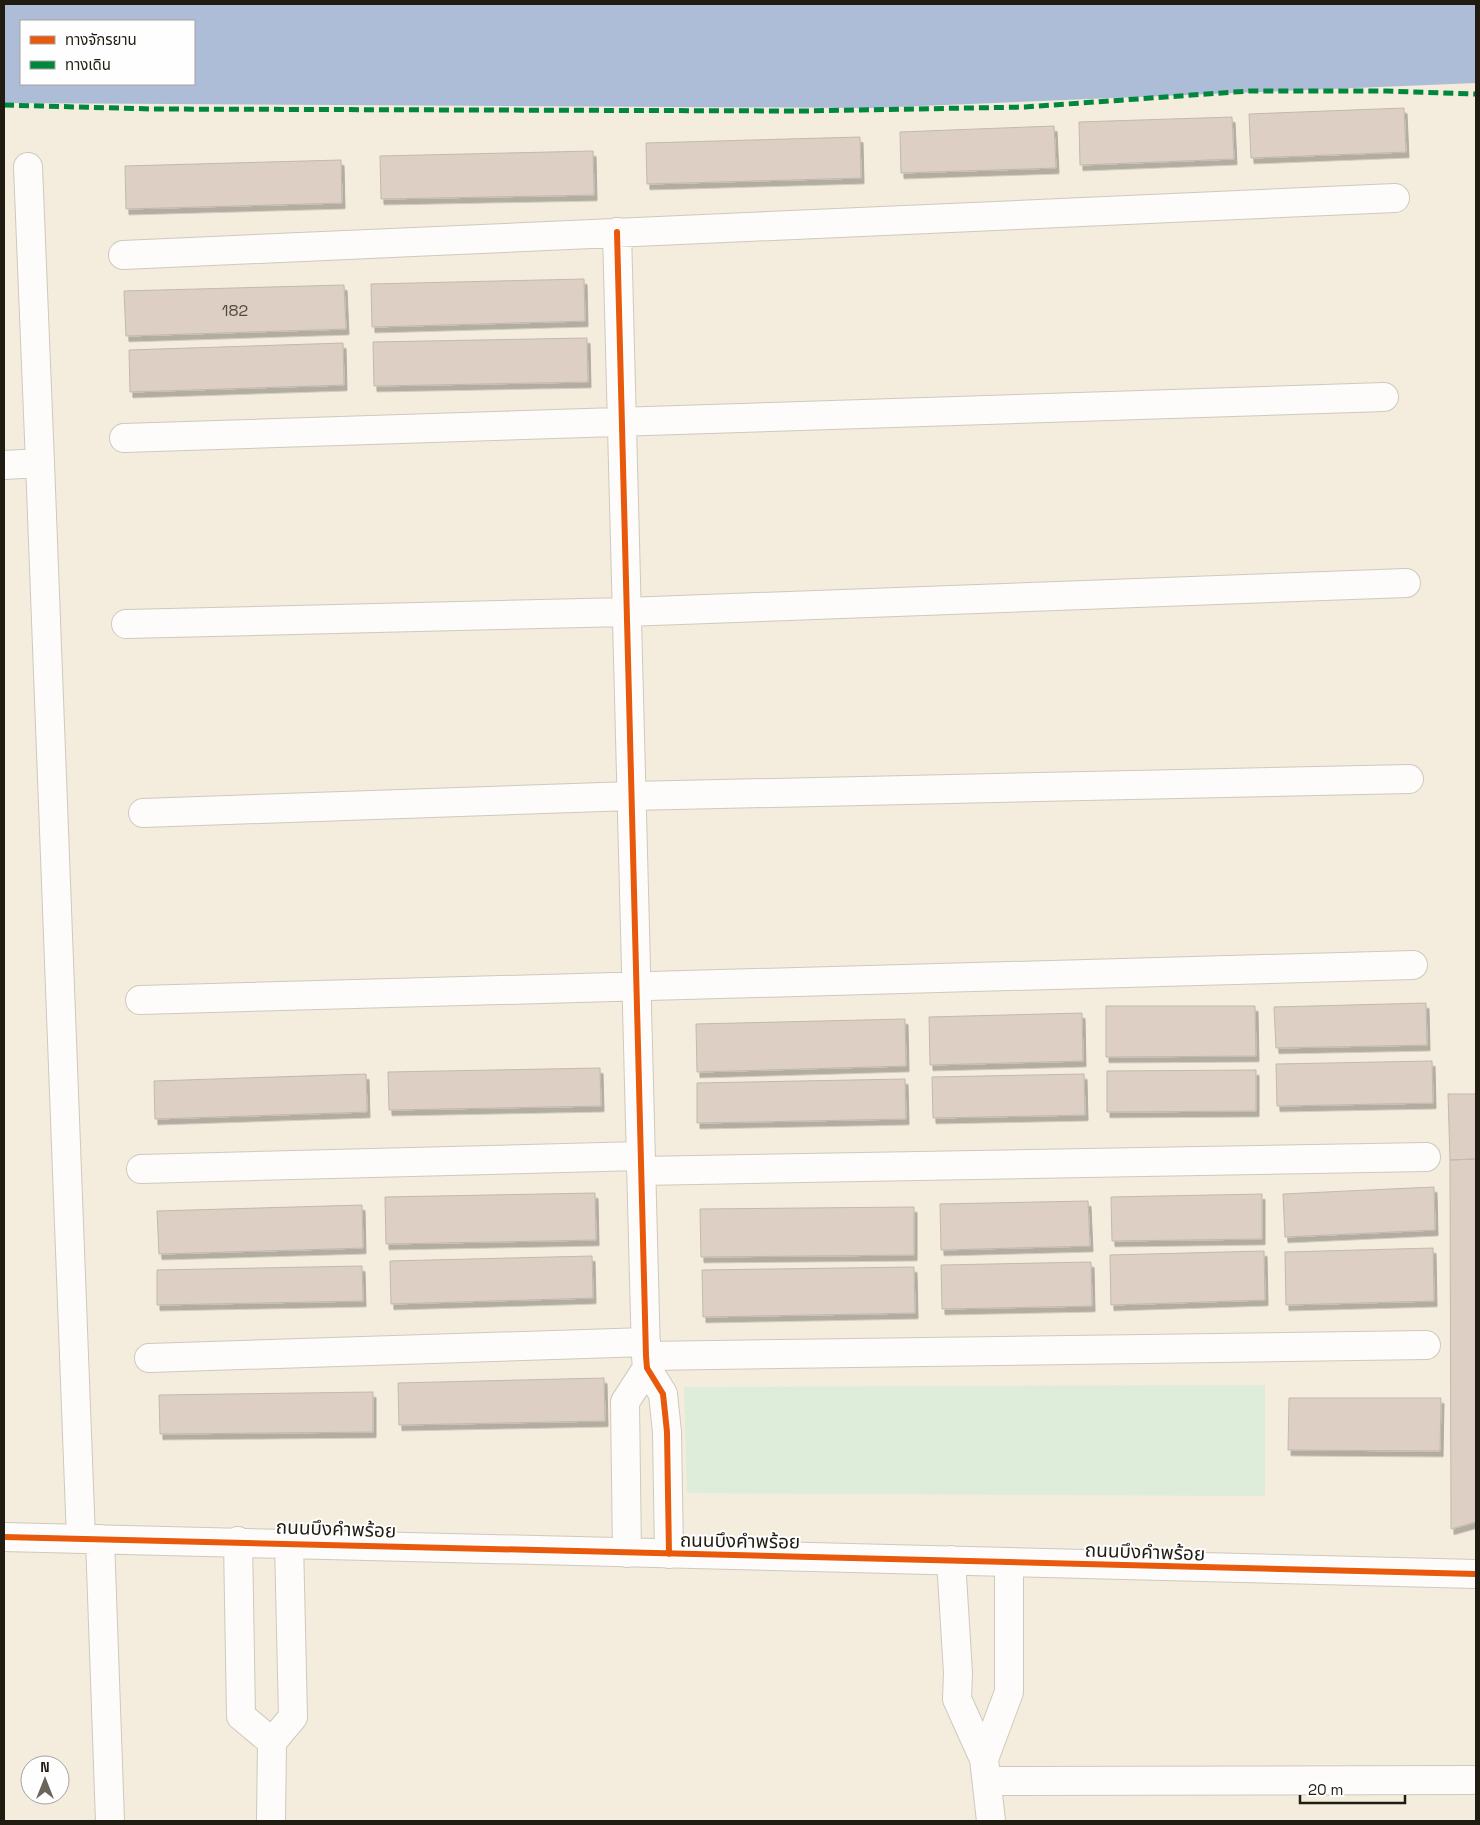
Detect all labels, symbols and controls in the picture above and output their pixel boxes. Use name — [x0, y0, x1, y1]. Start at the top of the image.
legend — [20, 20, 195, 85]
text: ทางจักรยาน — [65, 30, 137, 49]
text: ทางเดิน — [65, 55, 111, 74]
house number: 182 — [222, 300, 248, 321]
street label: ถนนบึงคำพร้อย — [275, 1514, 397, 1544]
street label: ถนนบึงคำพร้อย — [680, 1527, 800, 1555]
street label: ถนนบึงคำพร้อย — [1084, 1537, 1206, 1567]
north arrow — [20, 1755, 70, 1805]
text: N — [40, 1758, 50, 1776]
scale bar — [1300, 1772, 1405, 1804]
text: 20 m — [1308, 1780, 1343, 1799]

